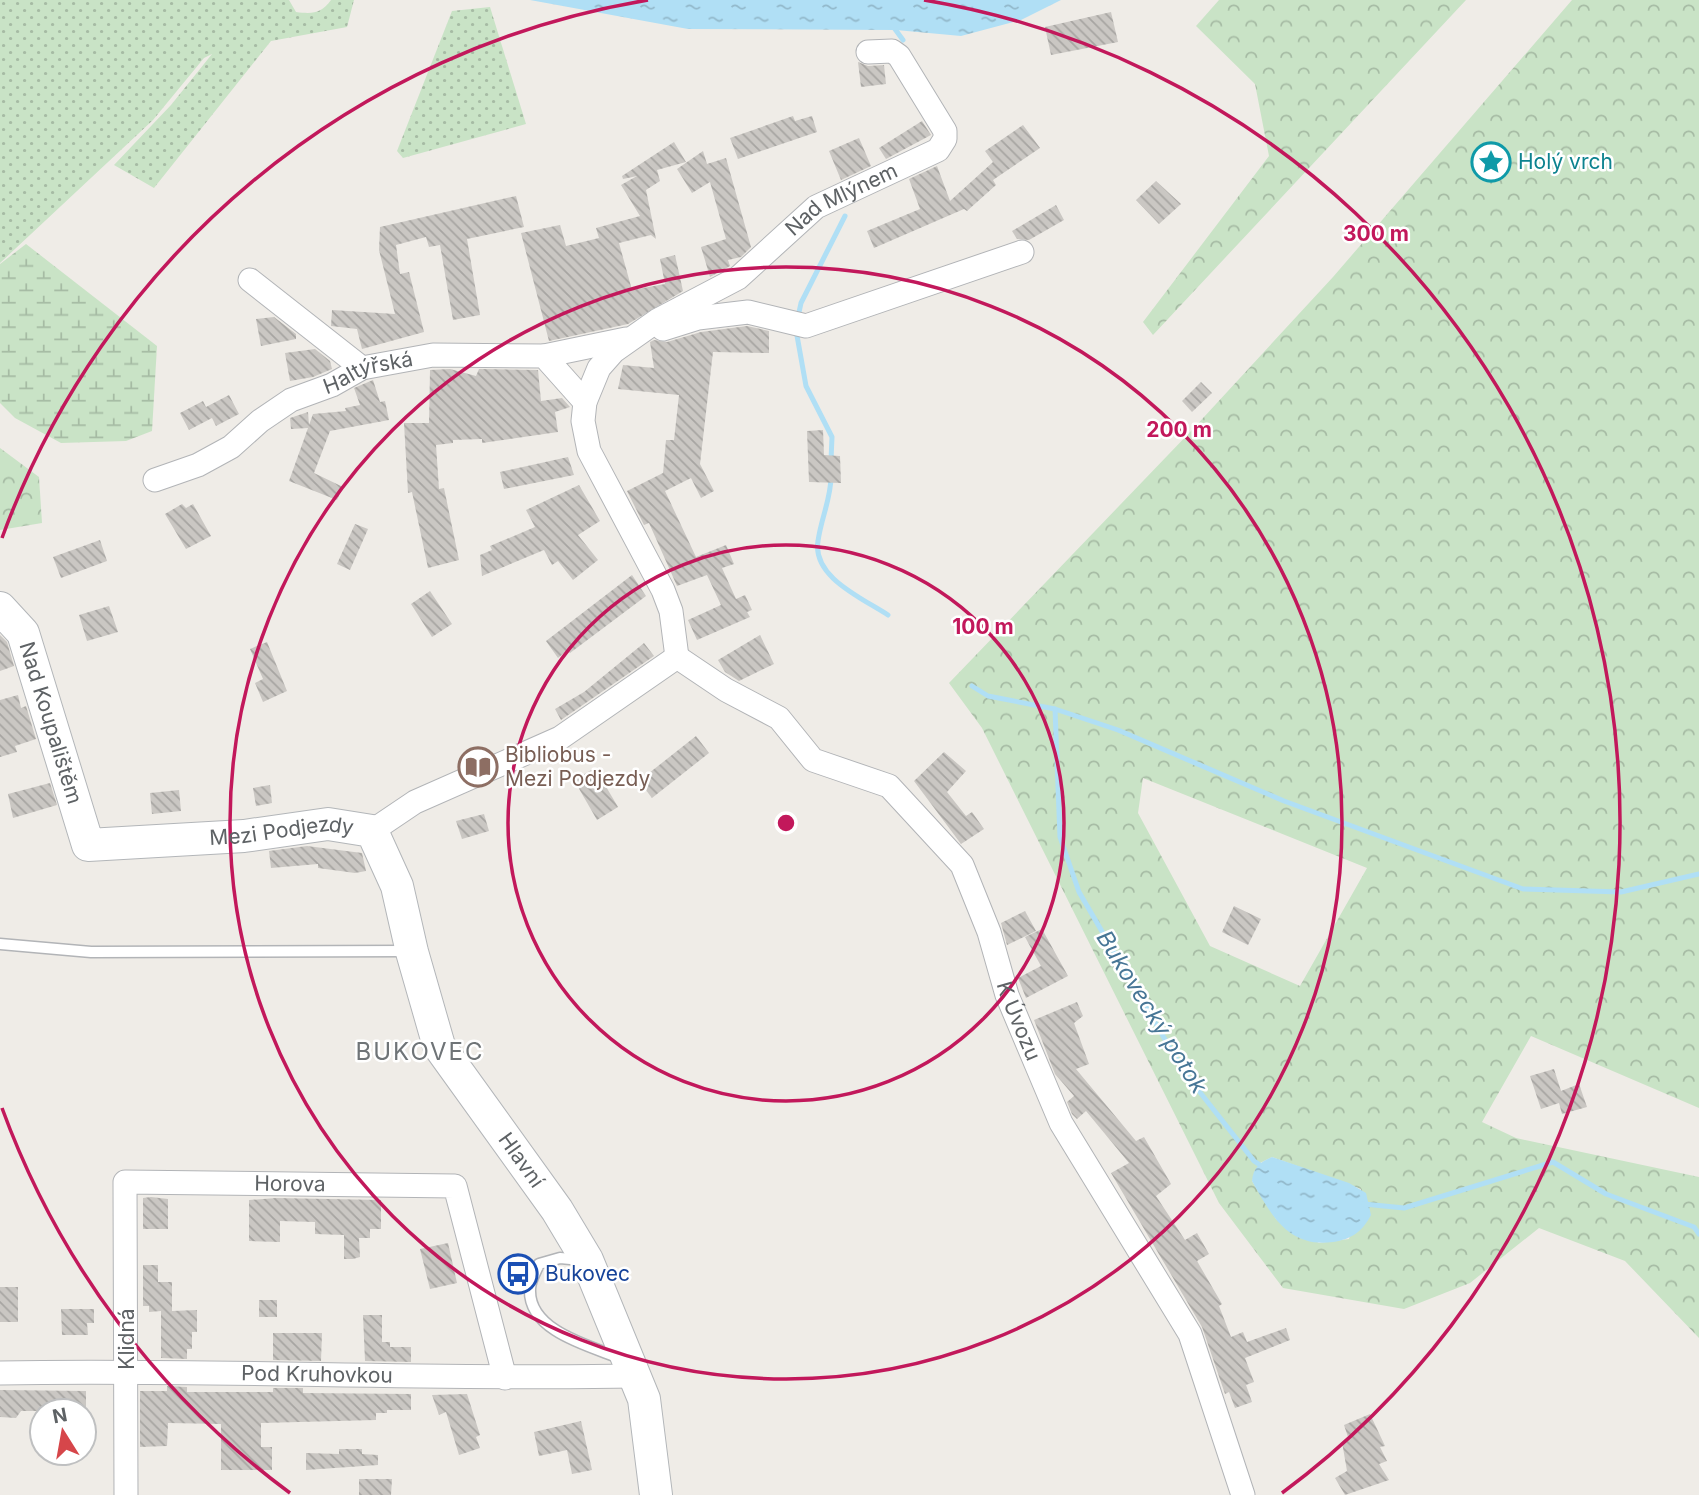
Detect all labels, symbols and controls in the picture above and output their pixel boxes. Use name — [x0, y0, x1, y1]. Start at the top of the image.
place icon: Holý vrch — [1470, 141, 1512, 183]
place label: Holý vrch — [1518, 149, 1613, 174]
street label: Nad Mlýnem — [780, 158, 901, 241]
text: 300 m — [1343, 221, 1409, 246]
street label: Haltýřská — [320, 346, 415, 399]
text: 200 m — [1146, 417, 1212, 442]
text: 100 m — [952, 614, 1014, 639]
street label: Nad Koupalištěm — [14, 639, 88, 807]
place label: Bibliobus - Mezi Podjezdy — [505, 742, 651, 791]
library icon: Bibliobus - Mezi Podjezdy — [457, 746, 499, 788]
street label: Mezi Podjezdy — [209, 811, 356, 850]
centre of rings — [774, 811, 798, 835]
water label: Bukovecký potok — [1091, 925, 1214, 1099]
street label: K Úvozu — [992, 979, 1046, 1064]
district label: BUKOVEC — [356, 1037, 484, 1066]
street label: Hlavní — [493, 1128, 550, 1193]
street label: Horova — [254, 1171, 326, 1196]
bus stop icon: Bukovec — [497, 1253, 539, 1295]
place label: Bukovec — [545, 1261, 630, 1286]
street label: Klidná — [114, 1308, 139, 1370]
street label: Pod Kruhovkou — [241, 1360, 393, 1388]
north arrow — [28, 1397, 98, 1467]
text: N — [51, 1403, 69, 1428]

